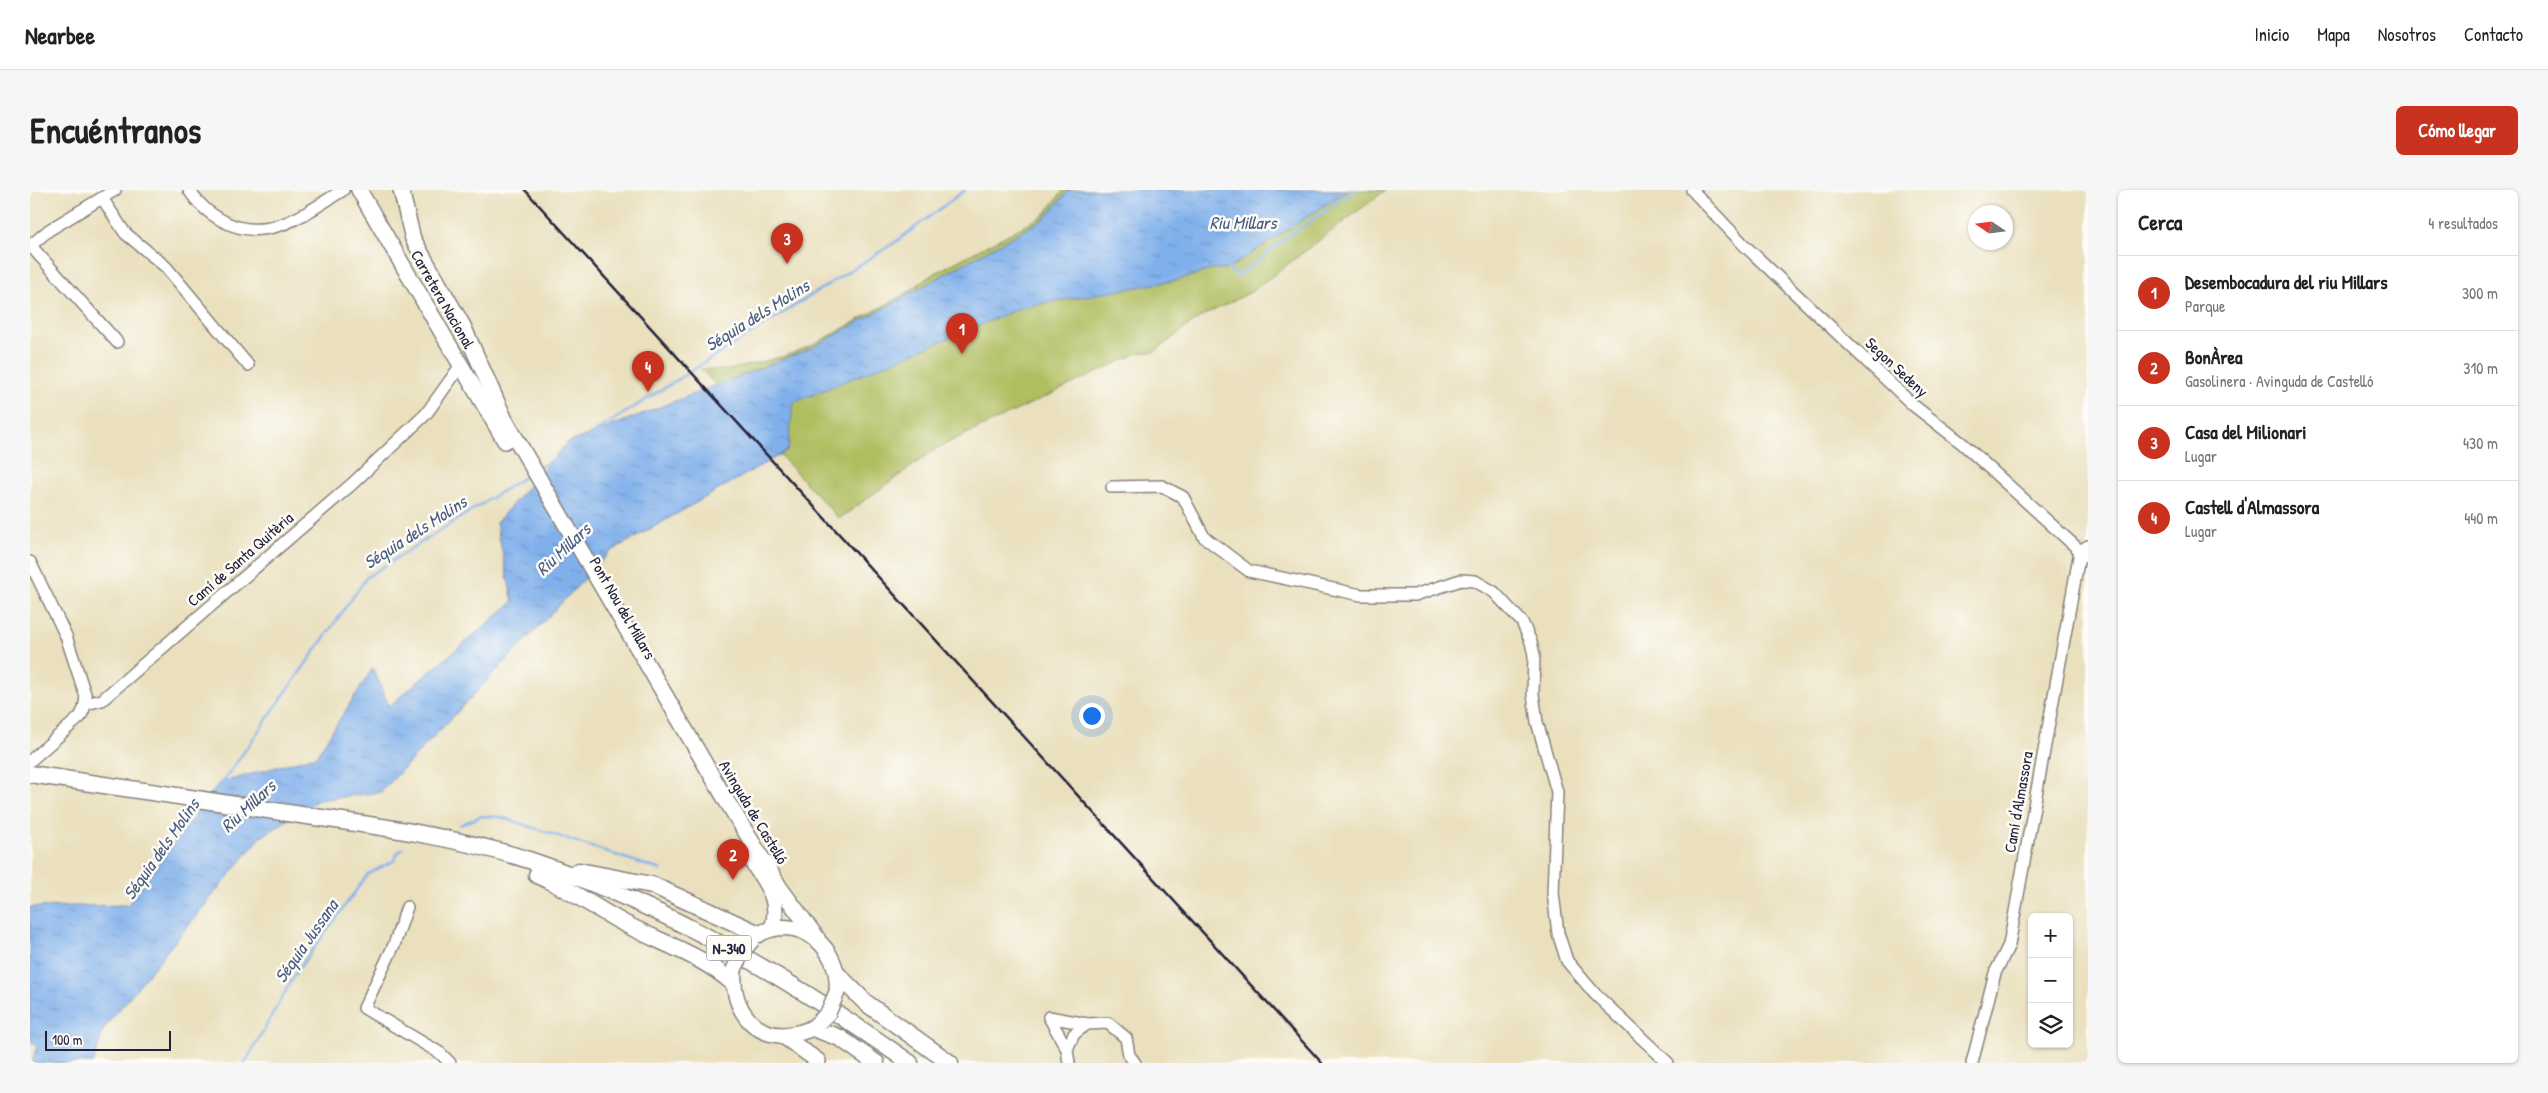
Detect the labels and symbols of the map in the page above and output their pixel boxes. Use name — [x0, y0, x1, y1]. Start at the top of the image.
north arrow — [1968, 205, 2013, 250]
water label: Riu Millars — [1210, 210, 1279, 235]
pin: 3 — [771, 223, 803, 264]
street label: Carretera Nacional — [406, 246, 481, 353]
water label: Séquia dels Molins — [700, 272, 815, 357]
pin: 1 — [946, 313, 978, 354]
street label: Segon Sedeny — [1861, 332, 1933, 402]
pin: 4 — [632, 351, 664, 392]
water label: Séquia dels Molins — [359, 488, 473, 575]
street label: Camí de Santa Quitèria — [182, 507, 298, 611]
water label: Riu Millars — [530, 516, 598, 581]
street label: Pont Nou del Millars — [585, 553, 661, 663]
your location — [1079, 703, 1105, 729]
street label: Camí d'Almassora — [1998, 750, 2038, 854]
street label: Avinguda de Castelló — [714, 756, 794, 868]
water label: Riu Millars — [215, 773, 283, 838]
water label: Séquia dels Molins — [117, 792, 206, 905]
pin: 2 — [717, 839, 749, 880]
water label: Séquia Jussana — [268, 893, 345, 988]
road number: N-340 — [706, 936, 752, 960]
scale bar — [45, 1028, 171, 1051]

